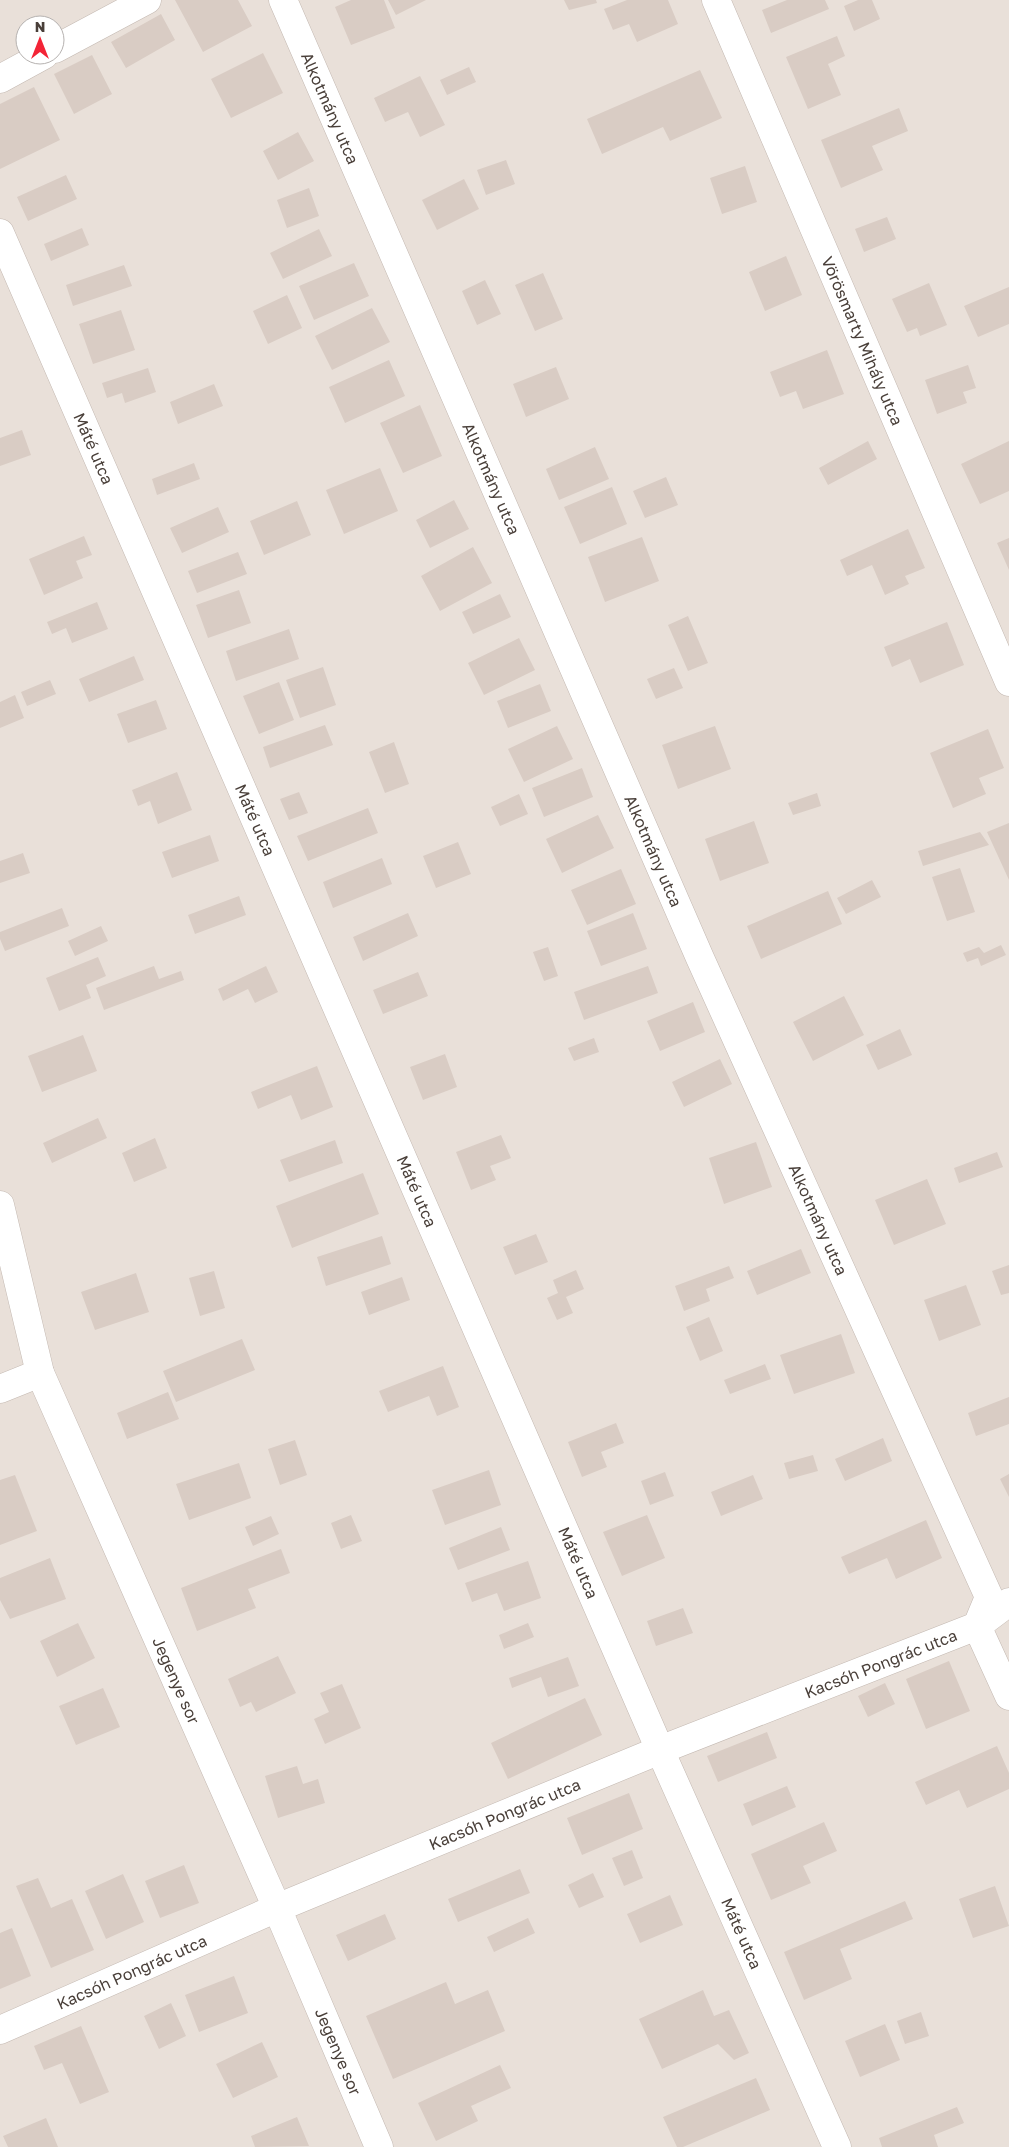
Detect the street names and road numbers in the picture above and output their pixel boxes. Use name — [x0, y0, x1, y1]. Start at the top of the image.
street label: Alkotmány utca — [297, 49, 363, 167]
street label: Vörösmarty Mihály utca — [817, 253, 907, 428]
street label: Máté utca — [69, 410, 118, 487]
street label: Alkotmány utca — [458, 420, 524, 538]
street label: Máté utca — [231, 781, 280, 859]
street label: Alkotmány utca — [620, 792, 686, 910]
street label: Máté utca — [393, 1152, 441, 1230]
street label: Alkotmány utca — [785, 1161, 852, 1278]
street label: Máté utca — [554, 1524, 603, 1602]
street label: Kacsóh Pongrác utca — [802, 1625, 960, 1702]
street label: Jegenye sor — [148, 1634, 204, 1727]
street label: Kacsóh Pongrác utca — [426, 1774, 583, 1854]
street label: Máté utca — [717, 1894, 766, 1972]
street label: Kacsóh Pongrác utca — [54, 1930, 210, 2014]
street label: Jegenye sor — [311, 2005, 366, 2098]

